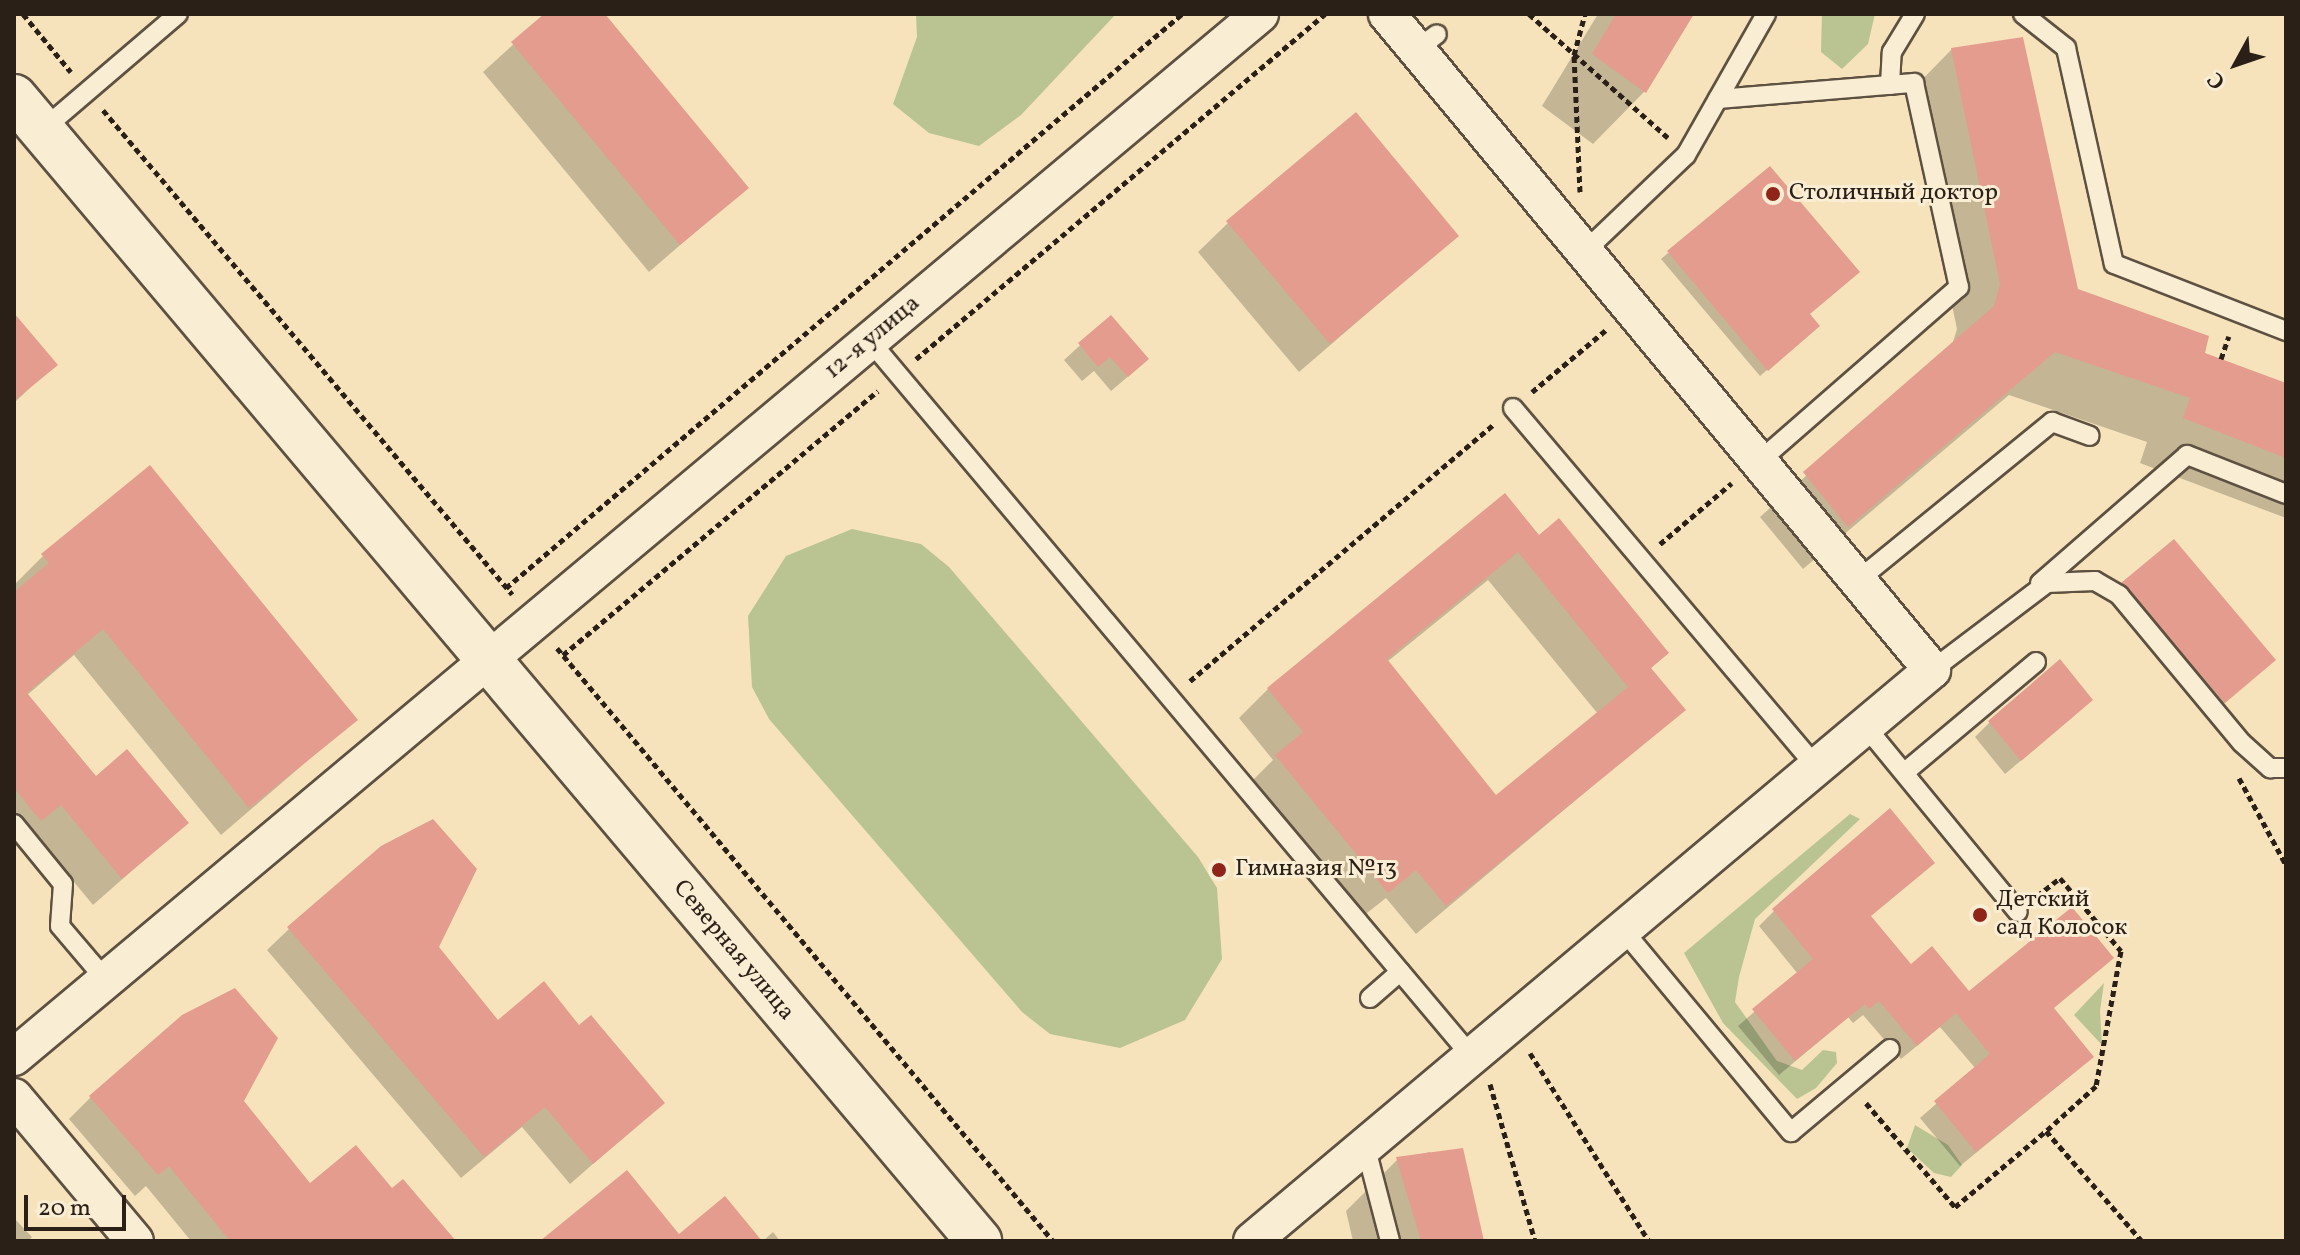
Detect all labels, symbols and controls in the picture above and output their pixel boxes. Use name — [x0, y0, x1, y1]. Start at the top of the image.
north arrow — [2196, 24, 2276, 104]
text: С — [2201, 64, 2234, 95]
place label: Столичный доктор — [1789, 180, 1998, 208]
marker: Столичный доктор — [1764, 185, 1782, 203]
street label: 12-я улица — [819, 290, 927, 386]
place label: Гимназия №13 — [1235, 856, 1397, 884]
marker: Гимназия №13 — [1210, 861, 1228, 879]
street label: Северная улица — [666, 875, 800, 1027]
place label: Детский сад Колосок — [1996, 887, 2127, 943]
marker: Детский сад Колосок — [1971, 906, 1989, 924]
scale bar — [28, 1179, 130, 1229]
text: 20 m — [38, 1192, 91, 1226]

